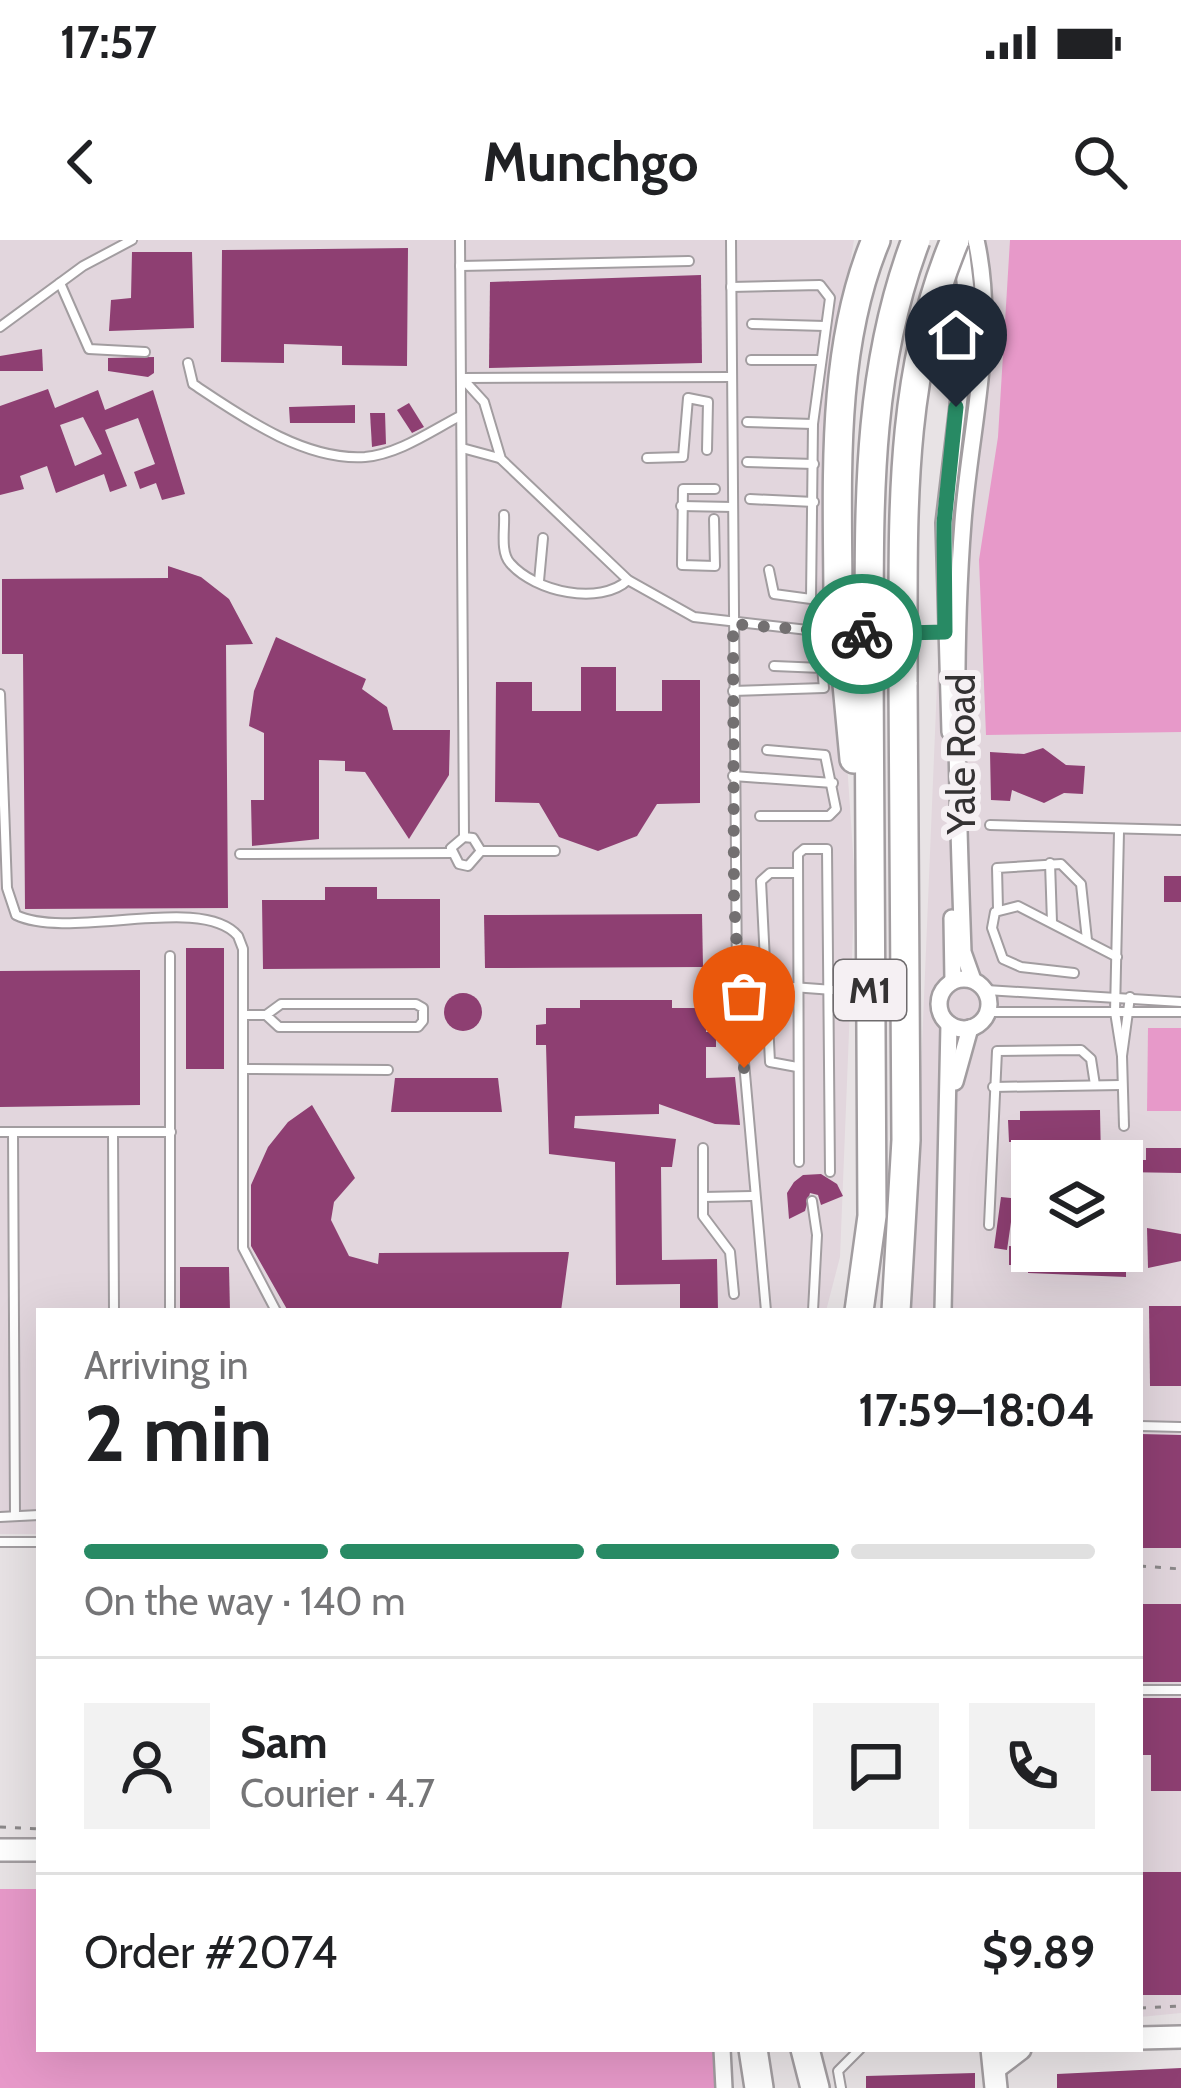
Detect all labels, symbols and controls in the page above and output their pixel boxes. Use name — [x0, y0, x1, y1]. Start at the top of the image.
text: 17:57 — [60, 15, 157, 69]
icon: back — [48, 129, 114, 195]
text: Munchgo — [483, 129, 698, 195]
icon: search — [1067, 129, 1133, 195]
pin — [905, 284, 1007, 407]
icon: home — [923, 302, 989, 368]
courier — [802, 574, 922, 694]
icon: bike — [829, 601, 895, 667]
street label: Yale Road — [937, 674, 985, 835]
pin — [693, 945, 795, 1068]
road number: M1 — [834, 960, 906, 1020]
icon: bag — [711, 963, 777, 1029]
map controls — [1011, 1140, 1143, 1272]
button: layers — [1011, 1140, 1143, 1272]
text: Arriving in — [84, 1341, 248, 1389]
text: 17:59–18:04 — [858, 1383, 1095, 1437]
text: 2 min — [84, 1386, 272, 1481]
text: On the way · 140 m — [84, 1577, 405, 1625]
button: person — [84, 1703, 210, 1829]
button: chat — [813, 1703, 939, 1829]
button: phone — [969, 1703, 1095, 1829]
text: Sam — [240, 1715, 328, 1769]
text: Courier · 4.7 — [240, 1769, 435, 1817]
text: Order #2074 — [84, 1925, 338, 1979]
text: $9.89 — [982, 1925, 1095, 1979]

